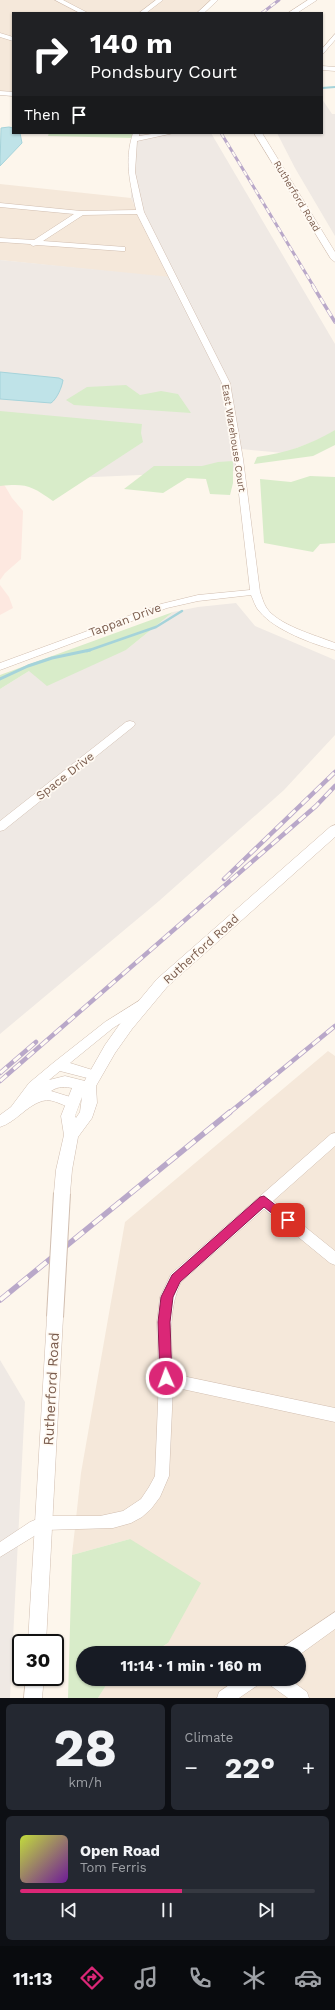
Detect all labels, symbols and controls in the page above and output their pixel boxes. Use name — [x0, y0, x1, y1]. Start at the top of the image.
text: 140 m — [90, 27, 173, 60]
icon: right — [24, 28, 76, 80]
text: Pondsbury Court — [90, 61, 237, 82]
icon: arrive — [68, 104, 90, 126]
text: Then — [24, 106, 60, 124]
street label: Rutherford Road — [271, 159, 323, 233]
street label: East Warehouse Court — [220, 383, 248, 494]
street label: Tappan Drive — [87, 600, 163, 640]
street label: Space Drive — [33, 749, 97, 803]
street label: Rutherford Road — [160, 911, 242, 987]
pin — [271, 1203, 305, 1237]
icon: arrive — [277, 1209, 299, 1231]
street label: Rutherford Road — [40, 1332, 62, 1446]
position arrow — [145, 1357, 187, 1399]
speed limit sign: 30 — [12, 1634, 64, 1686]
text: 11:14 · 1 min · 160 m — [120, 1657, 262, 1675]
text: 28 — [53, 1718, 117, 1779]
text: Climate — [185, 1730, 233, 1745]
text: 22° — [224, 1750, 275, 1785]
text: − — [185, 1755, 198, 1780]
text: + — [302, 1755, 315, 1780]
text: km/h — [69, 1775, 102, 1790]
text: Open Road — [80, 1842, 160, 1860]
text: Tom Ferris — [80, 1860, 147, 1875]
icon: previous — [58, 1899, 80, 1921]
icon: pause — [156, 1899, 178, 1921]
icon: next — [255, 1899, 277, 1921]
icon: directions — [78, 1964, 106, 1992]
icon: music — [132, 1964, 160, 1992]
icon: phone — [186, 1964, 214, 1992]
icon: climate — [240, 1964, 268, 1992]
icon: car — [294, 1964, 322, 1992]
text: 11:13 — [13, 1968, 52, 1989]

